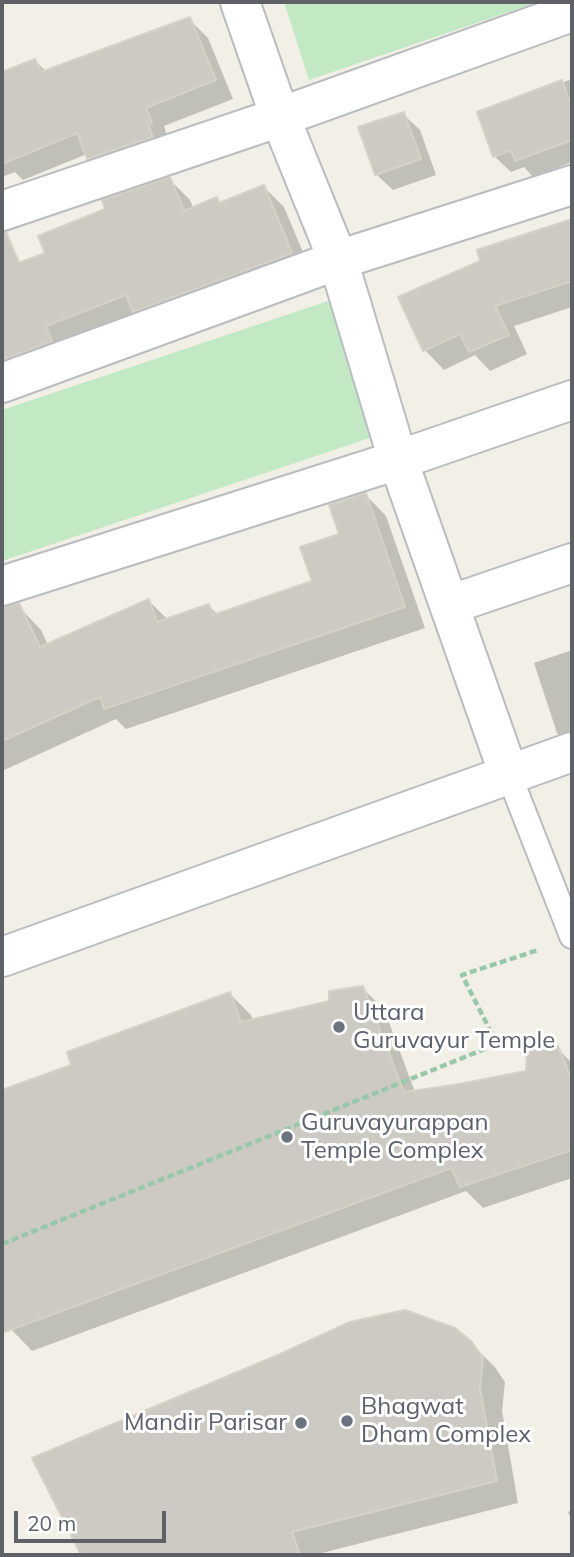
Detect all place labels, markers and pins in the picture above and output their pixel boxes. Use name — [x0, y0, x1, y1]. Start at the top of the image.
place label: Uttara Guruvayur Temple — [353, 999, 555, 1055]
marker: Uttara Guruvayur Temple — [331, 1019, 347, 1035]
place label: Guruvayurappan Temple Complex — [301, 1109, 489, 1165]
marker: Guruvayurappan Temple Complex — [279, 1129, 295, 1145]
place label: Bhagwat Dham Complex — [361, 1393, 531, 1449]
place label: Mandir Parisar — [124, 1409, 287, 1437]
marker: Bhagwat Dham Complex — [339, 1413, 355, 1429]
marker: Mandir Parisar — [293, 1415, 309, 1431]

